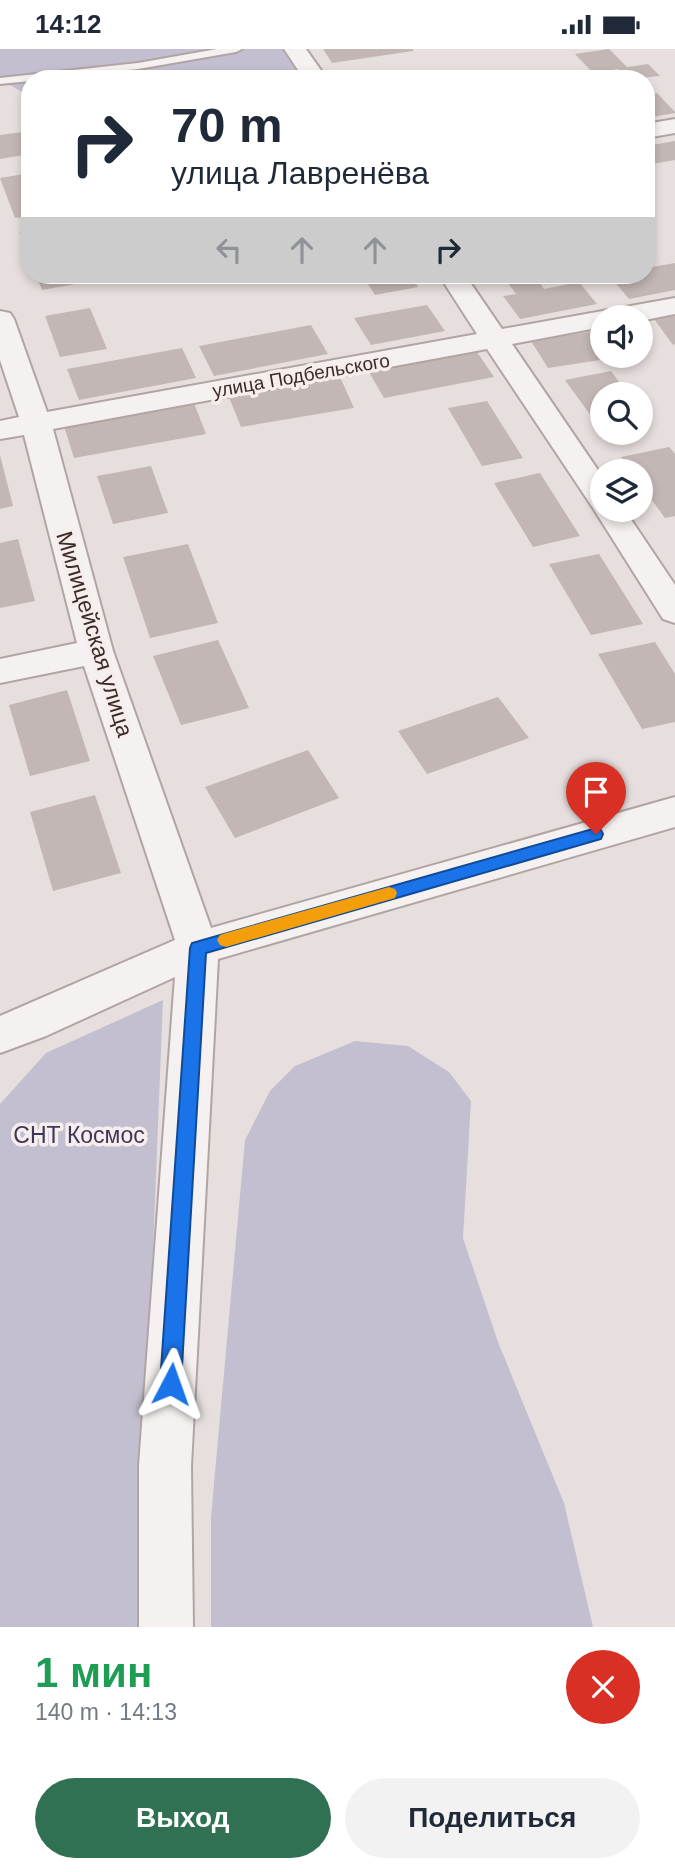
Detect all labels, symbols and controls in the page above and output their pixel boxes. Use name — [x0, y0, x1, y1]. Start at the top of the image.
text: 14:12 — [35, 9, 102, 39]
icon: right — [56, 98, 147, 189]
text: 70 m — [171, 98, 283, 152]
text: улица Лавренёва — [171, 155, 429, 191]
icon: left — [210, 231, 248, 269]
icon: ahead — [283, 231, 321, 269]
icon: ahead — [356, 231, 394, 269]
icon: right — [429, 231, 467, 269]
map controls — [590, 305, 653, 522]
button: sound — [590, 305, 653, 368]
street label: улица Подбельского — [211, 350, 391, 401]
button: search — [590, 382, 653, 445]
button: layers — [590, 459, 653, 522]
street label: Милицейская улица — [51, 528, 139, 740]
pin — [566, 762, 626, 834]
icon: arrive — [577, 773, 615, 811]
park label: СНТ Космос — [13, 1122, 145, 1148]
position arrow — [134, 1347, 208, 1421]
text: 1 мин — [35, 1649, 152, 1696]
button: close — [566, 1650, 640, 1724]
text: 140 m · 14:13 — [35, 1699, 177, 1725]
button: Выход — [35, 1778, 331, 1858]
button: Поделиться — [345, 1778, 640, 1858]

